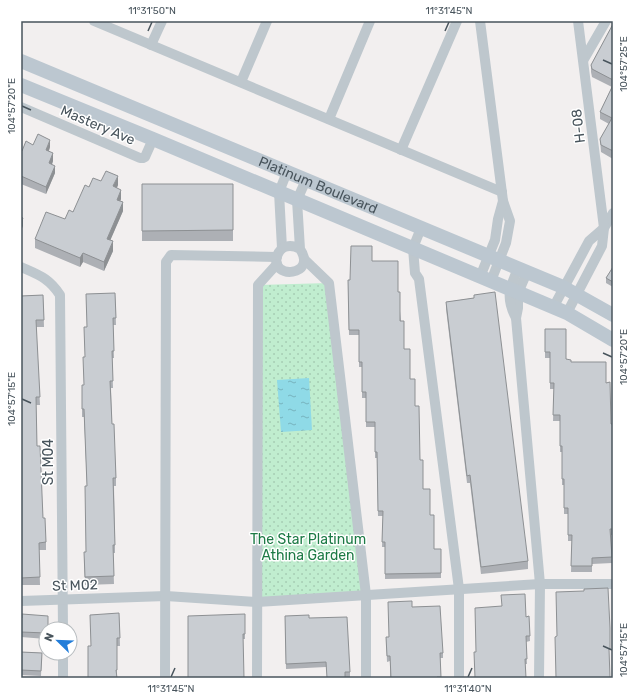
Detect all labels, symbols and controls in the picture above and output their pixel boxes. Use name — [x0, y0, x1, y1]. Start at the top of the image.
text: 11°31'50"N — [128, 5, 176, 17]
text: 11°31'45"N — [425, 5, 473, 17]
text: 104°57'25"E — [618, 36, 630, 92]
text: 104°57'20"E — [6, 78, 18, 134]
street label: Mastery Ave — [58, 102, 138, 149]
street label: H-08 — [568, 108, 589, 144]
street label: Platinum Boulevard — [256, 153, 380, 218]
text: 104°57'20"E — [618, 329, 630, 385]
text: 104°57'15"E — [6, 372, 18, 426]
street label: St M04 — [40, 439, 57, 485]
park label: The Star Platinum Athina Garden — [250, 531, 366, 564]
street label: St M02 — [52, 576, 98, 595]
north arrow — [38, 621, 78, 661]
text: 104°57'15"E — [618, 623, 630, 677]
text: N — [42, 631, 57, 643]
text: 11°31'45"N — [147, 683, 195, 695]
text: 11°31'40"N — [444, 683, 492, 695]

